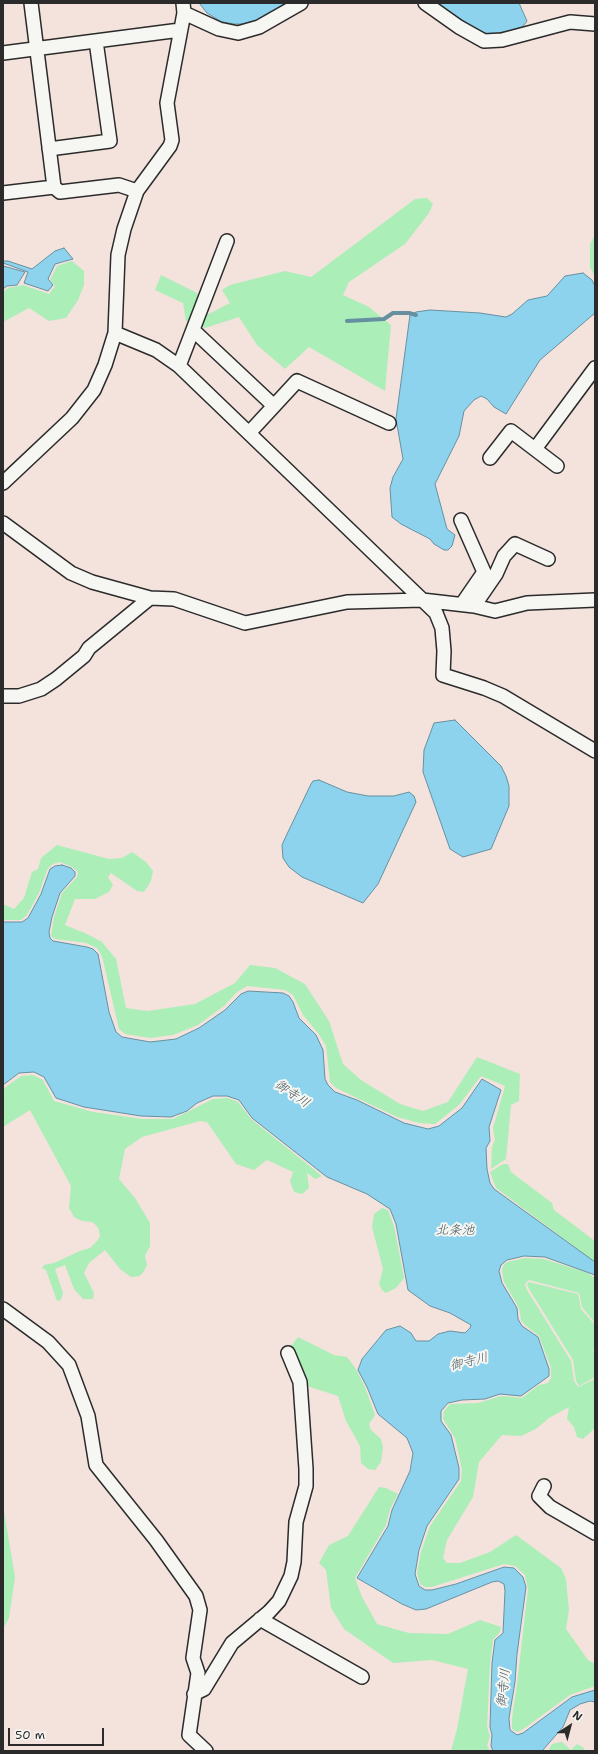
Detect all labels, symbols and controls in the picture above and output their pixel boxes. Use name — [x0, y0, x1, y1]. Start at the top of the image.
water label: 御寺川 — [271, 1077, 313, 1111]
water label: 北条池 — [436, 1223, 474, 1239]
water label: 御寺川 — [448, 1350, 490, 1374]
water label: 御寺川 — [494, 1668, 514, 1708]
north arrow — [550, 1706, 590, 1746]
text: N — [569, 1707, 585, 1725]
scale bar — [10, 1720, 106, 1746]
text: 50 m — [15, 1727, 45, 1743]

